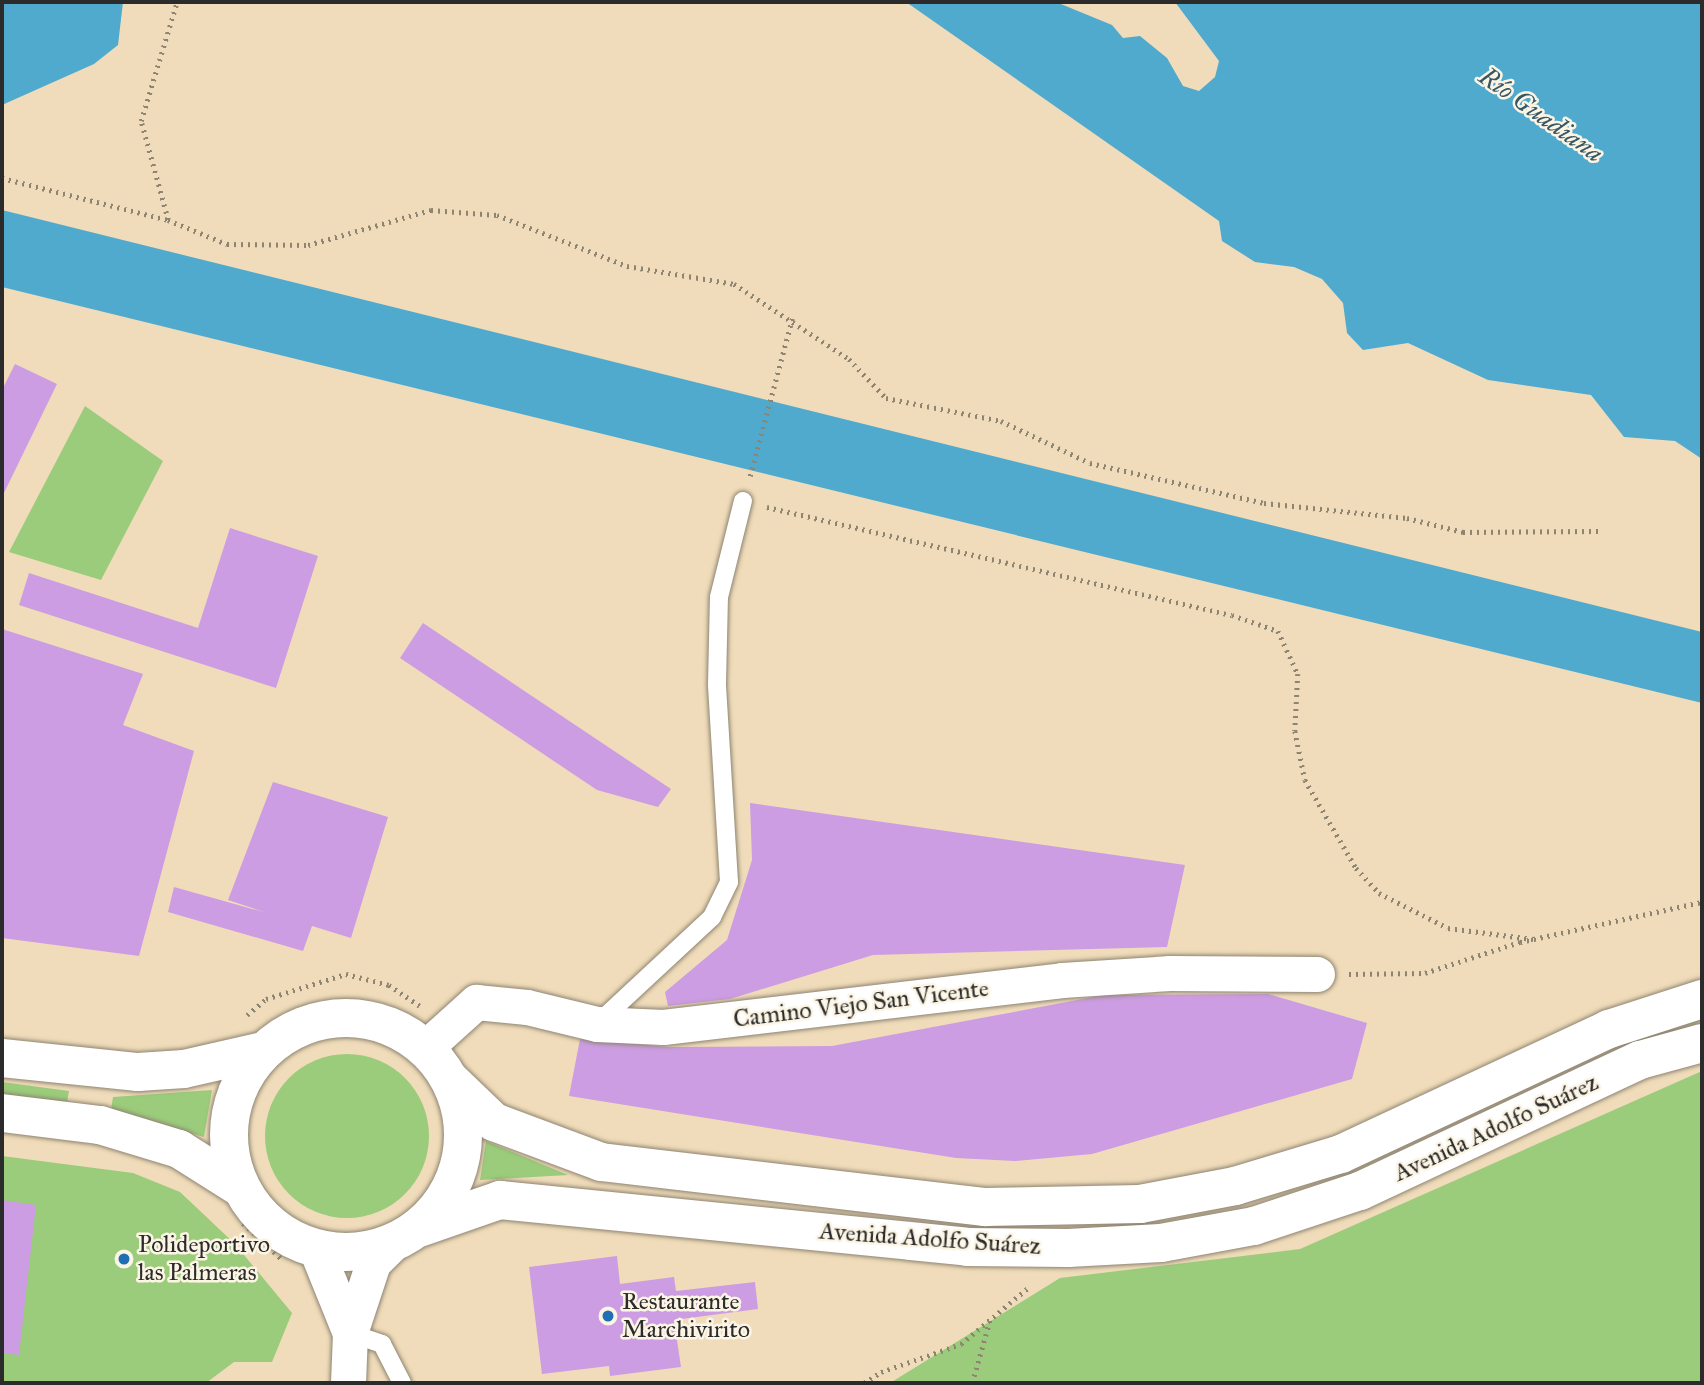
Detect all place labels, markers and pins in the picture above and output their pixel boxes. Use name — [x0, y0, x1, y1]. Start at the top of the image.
place label: Polideportivo las Palmeras — [138, 1231, 270, 1287]
marker: Polideportivo las Palmeras — [116, 1251, 132, 1267]
place label: Restaurante Marchivirito — [622, 1288, 750, 1344]
marker: Restaurante Marchivirito — [600, 1308, 616, 1324]

